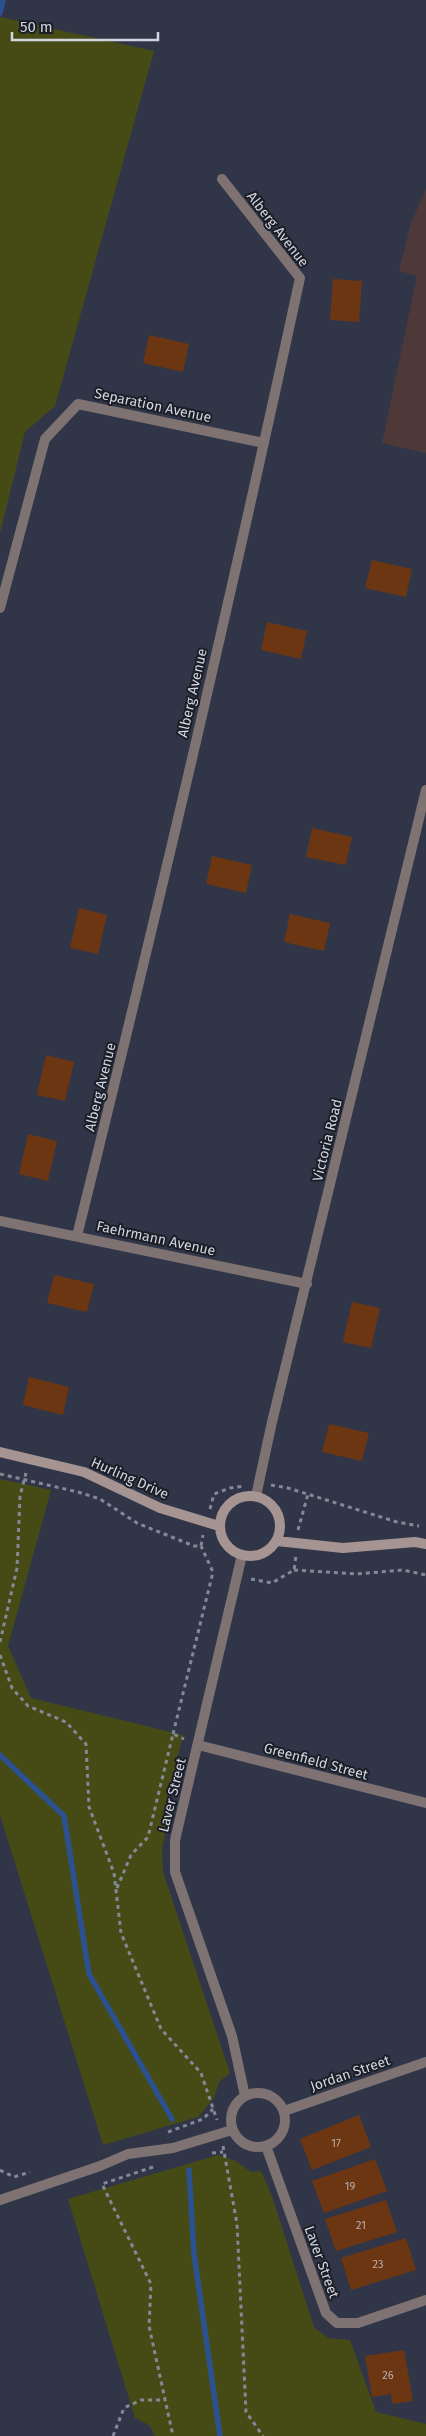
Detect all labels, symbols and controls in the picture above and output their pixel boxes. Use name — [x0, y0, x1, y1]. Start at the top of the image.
scale bar — [12, 10, 159, 42]
text: 50 m — [20, 18, 53, 36]
street label: Alberg Avenue — [243, 188, 312, 270]
street label: Separation Avenue — [93, 385, 213, 426]
street label: Alberg Avenue — [174, 647, 211, 739]
street label: Alberg Avenue — [81, 1041, 120, 1133]
street label: Victoria Road — [309, 1097, 346, 1183]
street label: Faehrmann Avenue — [95, 1218, 217, 1259]
street label: Hurling Drive — [88, 1454, 171, 1503]
street label: Greenfield Street — [262, 1739, 371, 1784]
street label: Laver Street — [155, 1755, 190, 1834]
street label: Jordan Street — [308, 2052, 393, 2095]
house number: 17 — [331, 2137, 341, 2150]
house number: 19 — [345, 2180, 355, 2193]
house number: 21 — [356, 2219, 366, 2232]
street label: Laver Street — [301, 2224, 343, 2302]
house number: 23 — [373, 2258, 383, 2271]
house number: 26 — [382, 2369, 394, 2382]

